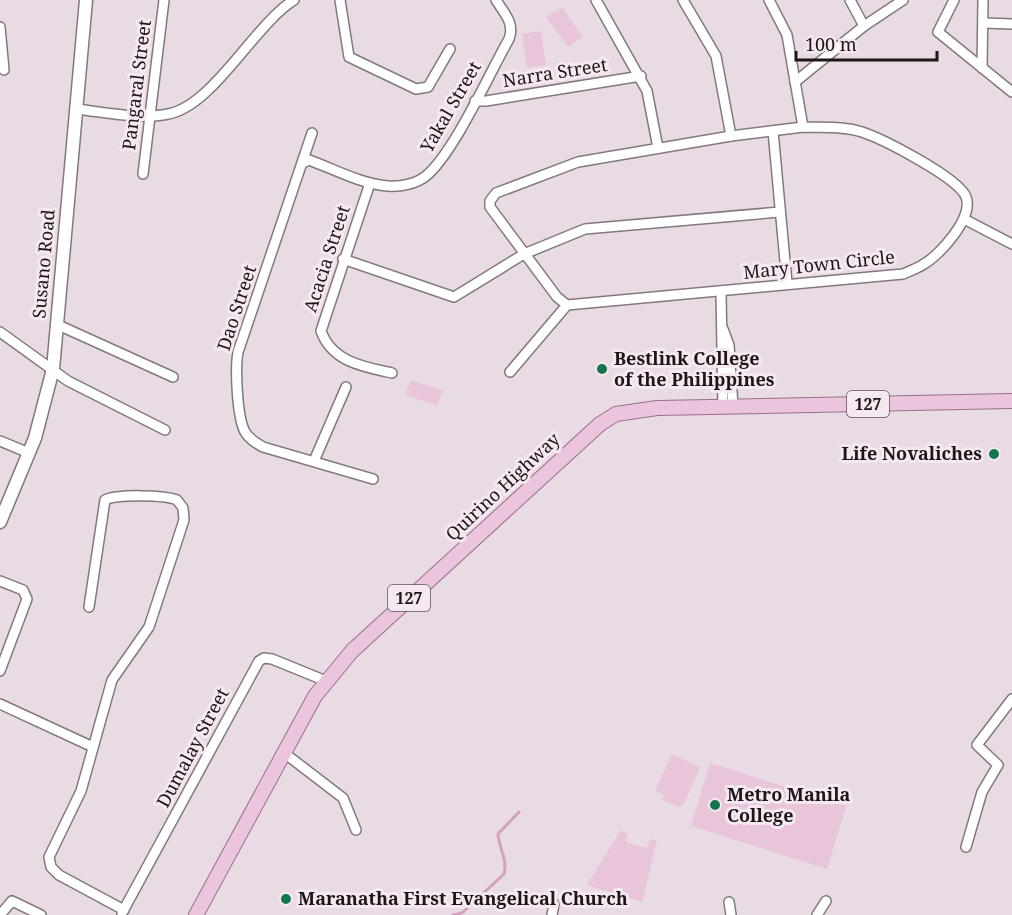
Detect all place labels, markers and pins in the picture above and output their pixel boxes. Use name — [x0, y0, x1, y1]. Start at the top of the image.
place label: Bestlink College of the Philippines — [614, 346, 775, 391]
marker: Bestlink College of the Philippines — [595, 362, 609, 376]
place label: Life Novaliches — [842, 441, 982, 465]
marker: Life Novaliches — [987, 447, 1001, 461]
place label: Metro Manila College — [727, 782, 850, 827]
marker: Metro Manila College — [708, 798, 722, 812]
place label: Maranatha First Evangelical Church — [298, 886, 628, 910]
marker: Maranatha First Evangelical Church — [279, 892, 293, 906]

